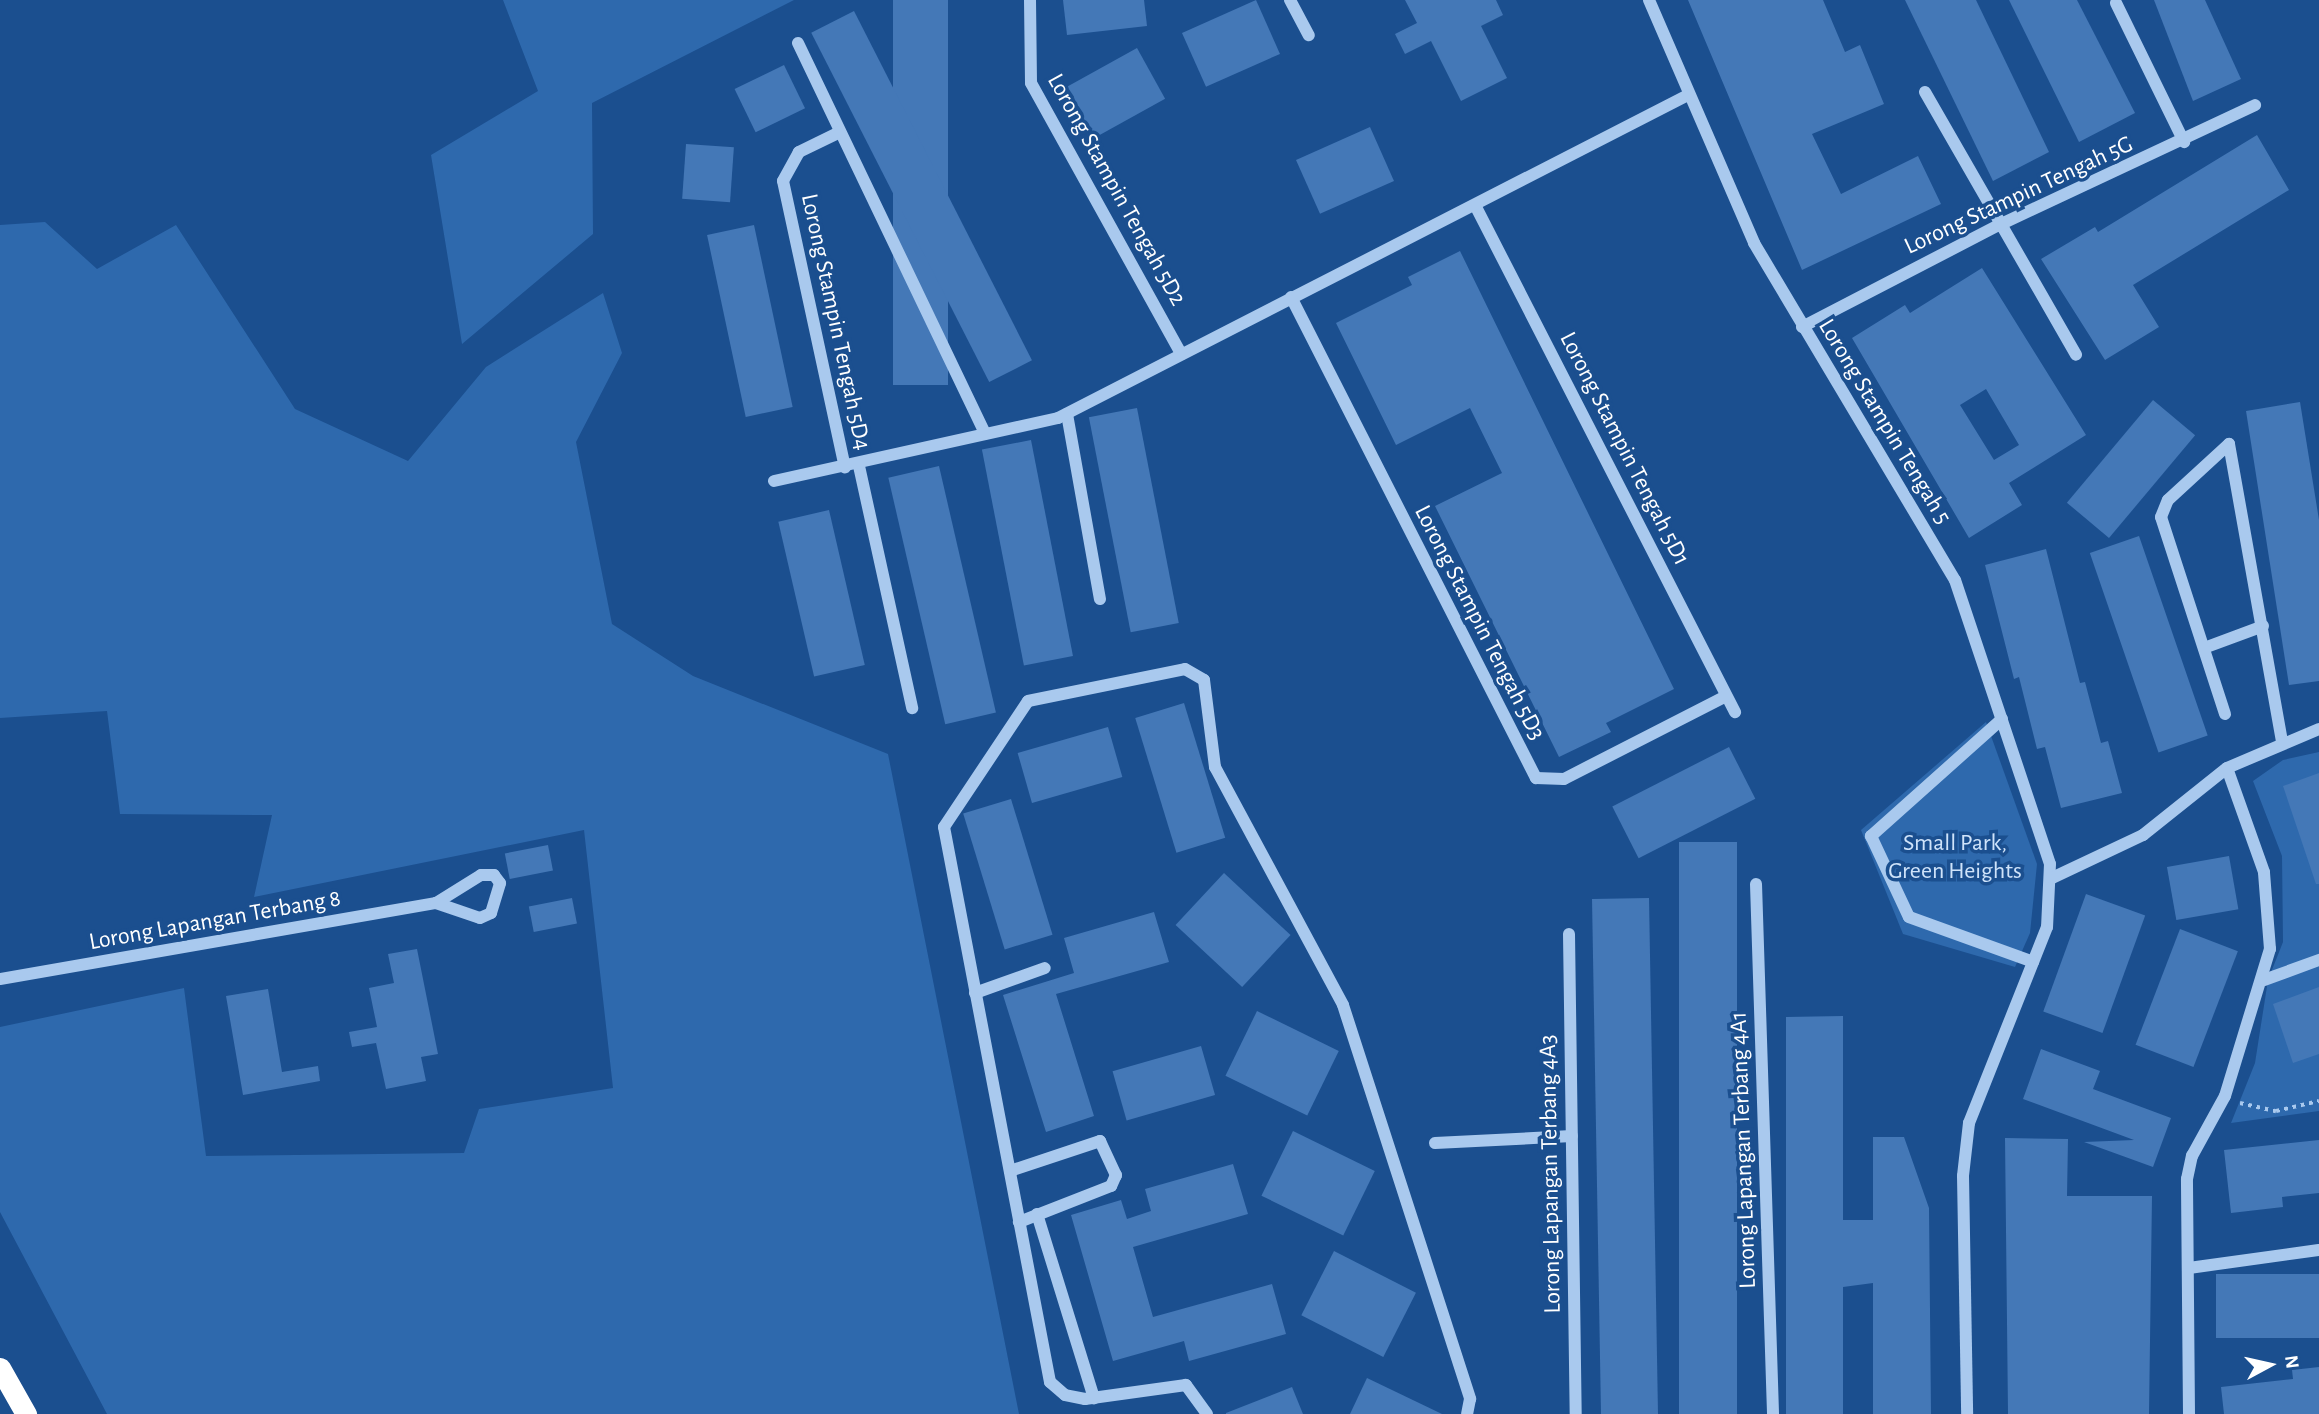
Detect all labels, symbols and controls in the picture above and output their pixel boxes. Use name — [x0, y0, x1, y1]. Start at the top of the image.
street label: Lorong Stampin Tengah 5D2 — [1040, 69, 1192, 311]
street label: Lorong Stampin Tengah 5G — [1900, 130, 2138, 262]
street label: Lorong Stampin Tengah 5D4 — [794, 191, 876, 453]
street label: Lorong Stampin Tengah 5 — [1811, 314, 1957, 530]
street label: Lorong Stampin Tengah 5D1 — [1553, 327, 1695, 571]
street label: Lorong Stampin Tengah 5D3 — [1407, 501, 1551, 745]
park label: Small Park, Green Heights — [1888, 830, 2022, 886]
street label: Lorong Lapangan Terbang 8 — [87, 885, 343, 957]
street label: Lorong Lapangan Terbang 4A1 — [1725, 1011, 1763, 1289]
street label: Lorong Lapangan Terbang 4A3 — [1534, 1034, 1568, 1314]
north arrow — [2235, 1330, 2305, 1400]
text: N — [2281, 1354, 2302, 1370]

